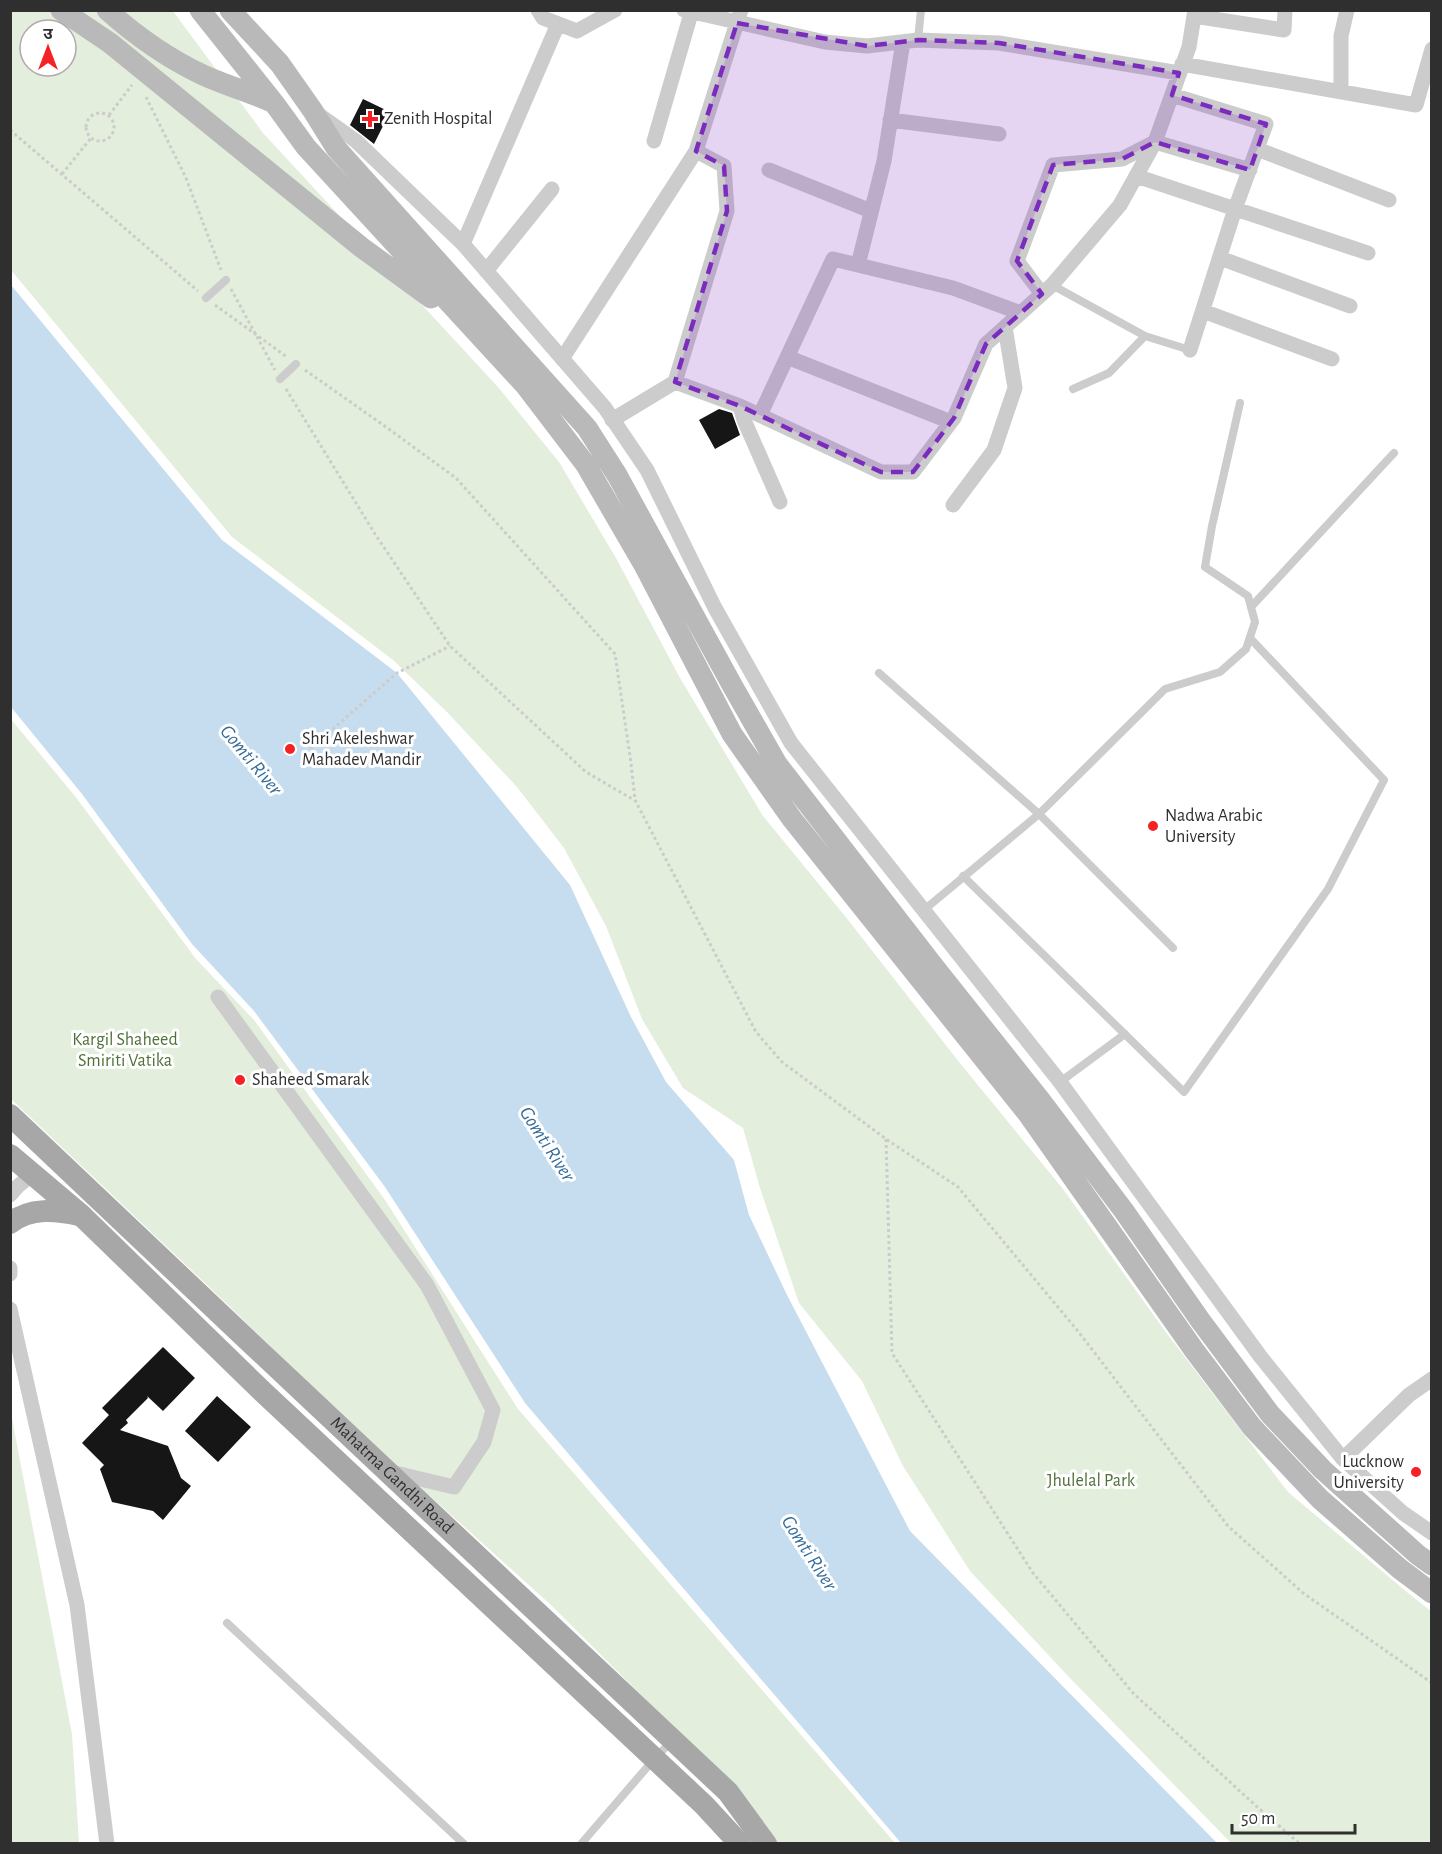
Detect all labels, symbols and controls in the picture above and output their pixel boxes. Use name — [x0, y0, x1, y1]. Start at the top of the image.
north arrow — [18, 18, 78, 78]
text: उ — [43, 26, 53, 42]
marker: Zenith Hospital — [361, 110, 379, 128]
place label: Zenith Hospital — [384, 110, 493, 128]
water label: Gomti River — [216, 721, 286, 799]
place label: Shri Akeleshwar Mahadev Mandir — [302, 730, 421, 769]
marker: Shri Akeleshwar Mahadev Mandir — [283, 742, 297, 756]
place label: Nadwa Arabic University — [1165, 807, 1262, 846]
marker: Nadwa Arabic University — [1146, 819, 1160, 833]
park label: Kargil Shaheed Smiriti Vatika — [72, 1031, 178, 1070]
place label: Shaheed Smarak — [252, 1071, 370, 1089]
marker: Shaheed Smarak — [233, 1073, 247, 1087]
water label: Gomti River — [516, 1103, 579, 1185]
street label: Mahatma Gandhi Road — [327, 1414, 457, 1537]
place label: Lucknow University — [1334, 1453, 1404, 1492]
marker: Lucknow University — [1409, 1465, 1423, 1479]
park label: Jhulelal Park — [1047, 1472, 1136, 1490]
water label: Gomti River — [778, 1512, 841, 1594]
scale bar — [1232, 1797, 1355, 1835]
text: 50 m — [1241, 1810, 1275, 1828]

